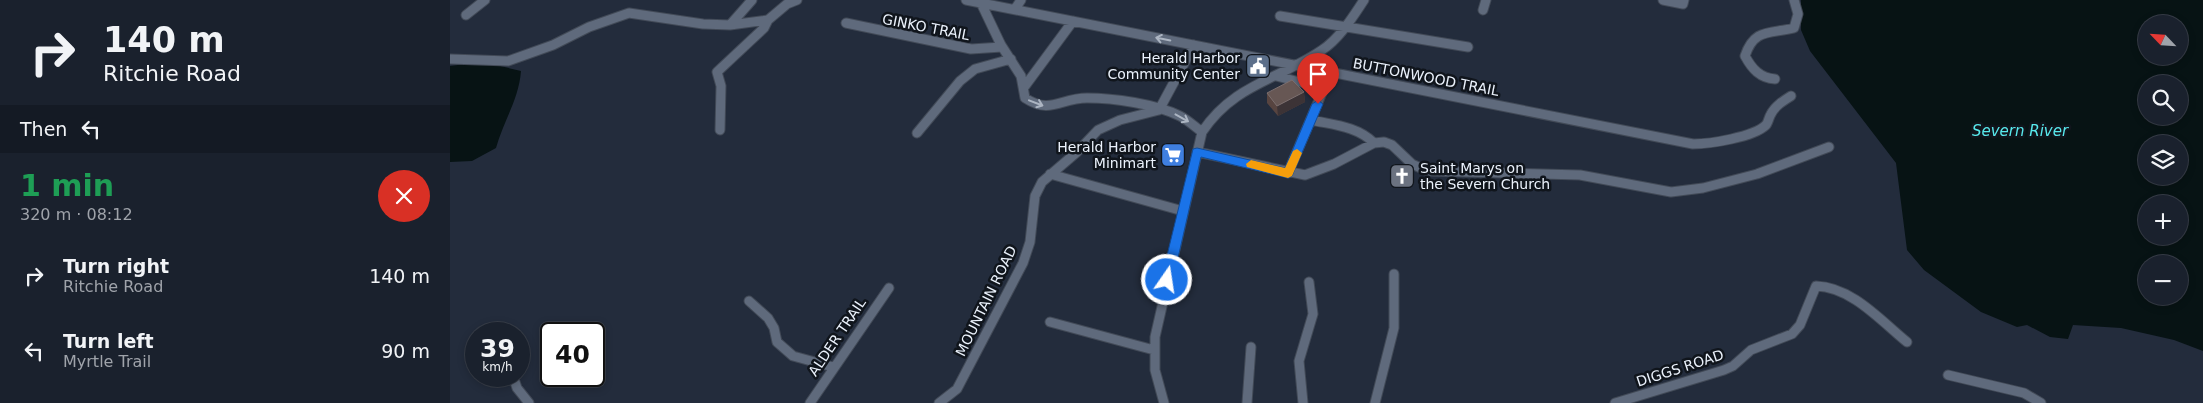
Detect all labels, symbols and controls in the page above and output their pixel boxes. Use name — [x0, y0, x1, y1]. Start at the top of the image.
street label: GINKO TRAIL — [881, 11, 971, 43]
north arrow — [2138, 15, 2188, 65]
map controls — [2138, 15, 2188, 305]
icon: right — [20, 20, 85, 85]
text: 140 m — [103, 20, 225, 60]
one-way arrow — [1156, 33, 1172, 43]
place label: Herald Harbor Community Center — [1107, 50, 1240, 82]
public building icon: Herald Harbor Community Center — [1245, 53, 1271, 79]
pin — [1297, 53, 1339, 104]
street label: BUTTONWOOD TRAIL — [1352, 55, 1501, 99]
icon: arrive — [1304, 60, 1332, 88]
text: Ritchie Road — [103, 61, 241, 86]
button: search — [2138, 75, 2188, 125]
one-way arrow — [1028, 99, 1043, 108]
one-way arrow — [1174, 113, 1189, 123]
icon: left — [77, 115, 105, 143]
text: Then — [20, 118, 67, 140]
water label: Severn River — [1972, 122, 2069, 140]
button: layers — [2138, 135, 2188, 185]
place label: Herald Harbor Minimart — [1057, 139, 1157, 171]
supermarket icon: Herald Harbor Minimart — [1160, 142, 1186, 168]
place label: Saint Marys on the Severn Church — [1420, 160, 1550, 192]
church icon: Saint Marys on the Severn Church — [1389, 163, 1415, 189]
text: 1 min — [20, 168, 114, 203]
button: close — [378, 170, 430, 222]
button: + — [2138, 195, 2188, 245]
text: 320 m · 08:12 — [20, 205, 133, 224]
street label: MOUNTAIN ROAD — [952, 243, 1020, 359]
position arrow — [1140, 253, 1192, 305]
text: Turn right — [63, 255, 169, 277]
button: − — [2138, 255, 2188, 305]
icon: right — [20, 262, 48, 290]
text: 140 m — [369, 265, 430, 287]
text: Ritchie Road — [63, 277, 163, 296]
street label: ALDER TRAIL — [805, 295, 869, 379]
speed limit sign: 40 — [540, 322, 605, 387]
text: Turn left — [63, 330, 154, 352]
text: 39 — [480, 334, 515, 363]
icon: left — [20, 337, 48, 365]
text: 90 m — [381, 340, 430, 362]
street label: DIGGS ROAD — [1634, 346, 1726, 390]
text: Myrtle Trail — [63, 352, 151, 371]
text: km/h — [482, 360, 513, 374]

